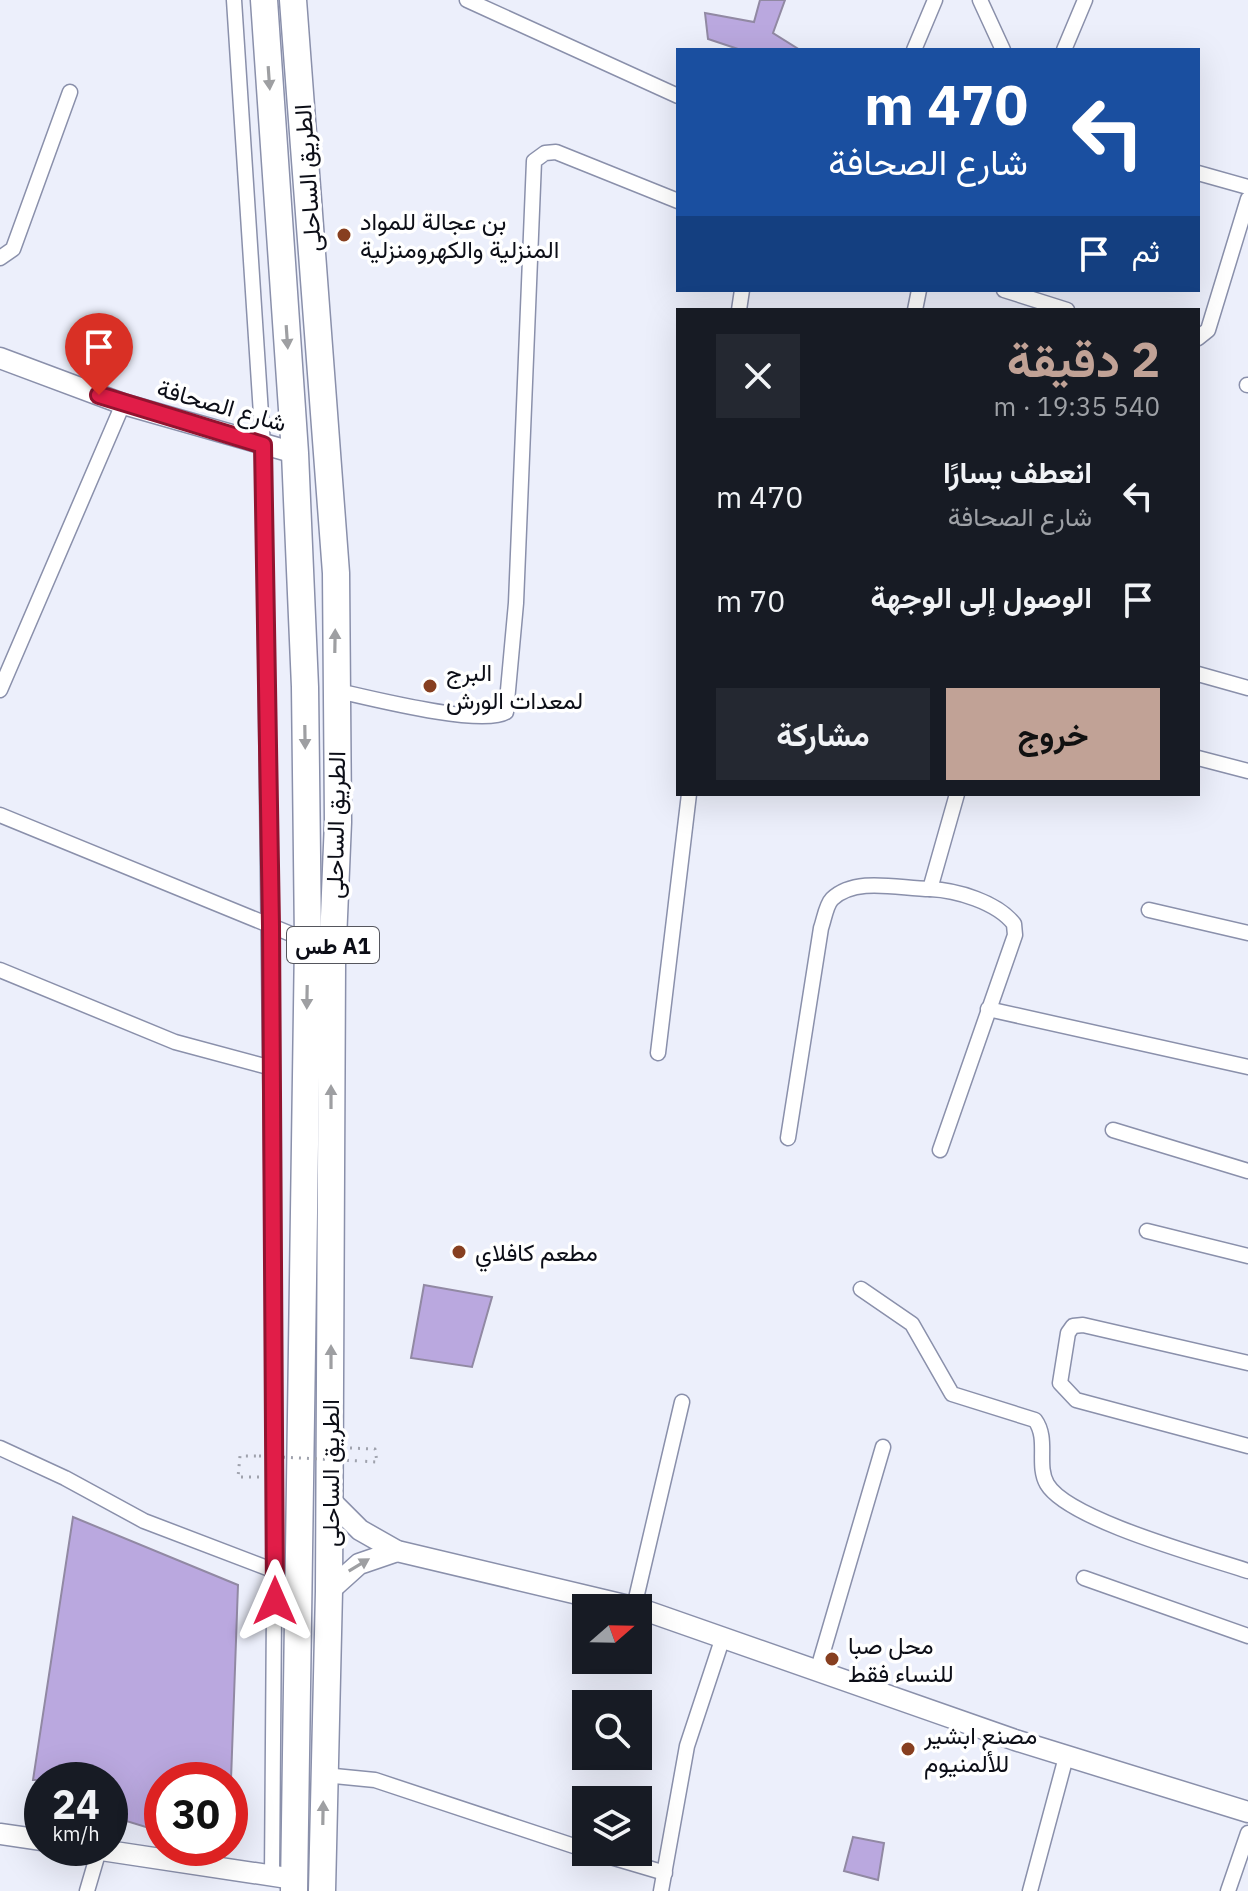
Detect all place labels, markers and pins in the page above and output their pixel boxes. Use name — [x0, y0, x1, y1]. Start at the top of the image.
place label: بن عجالة للمواد المنزلية والكهرومنزلية — [360, 205, 559, 265]
marker: بن عجالة للمواد المنزلية والكهرومنزلية — [335, 226, 353, 244]
pin — [65, 313, 133, 395]
place label: البرج لمعدات الورش — [446, 656, 583, 716]
marker: البرج لمعدات الورش — [421, 677, 439, 695]
place label: مطعم كافلاي — [475, 1236, 598, 1272]
marker: مطعم كافلاي — [450, 1243, 468, 1261]
place label: محل صبا للنساء فقط — [848, 1629, 954, 1689]
marker: محل صبا للنساء فقط — [823, 1650, 841, 1668]
place label: مصنع ابشير للألمنيوم — [923, 1719, 1037, 1780]
marker: مصنع ابشير للألمنيوم — [899, 1740, 917, 1758]

